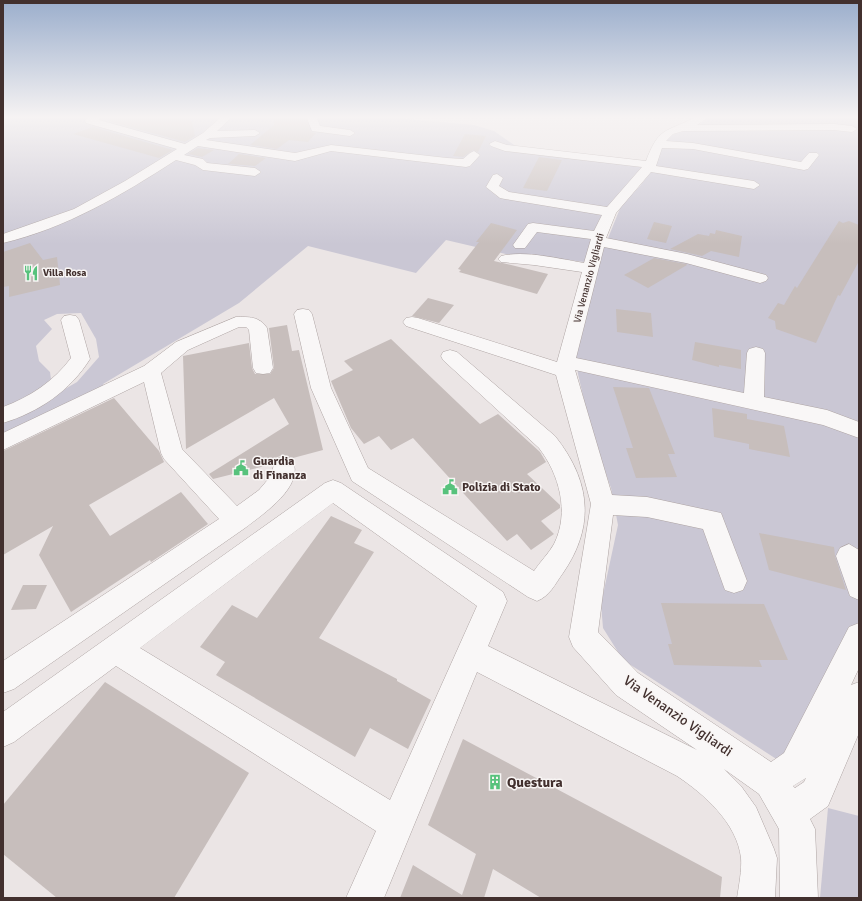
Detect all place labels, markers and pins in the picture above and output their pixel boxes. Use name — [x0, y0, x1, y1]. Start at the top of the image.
restaurant icon: Villa Rosa — [22, 264, 40, 282]
place label: Villa Rosa — [43, 267, 86, 279]
place label: Guardia di Finanza — [253, 454, 307, 483]
public building icon: Guardia di Finanza — [232, 459, 250, 477]
public building icon: Polizia di Stato — [441, 478, 459, 496]
place label: Polizia di Stato — [462, 480, 541, 495]
building icon: Questura — [486, 773, 504, 791]
place label: Questura — [507, 774, 563, 791]

